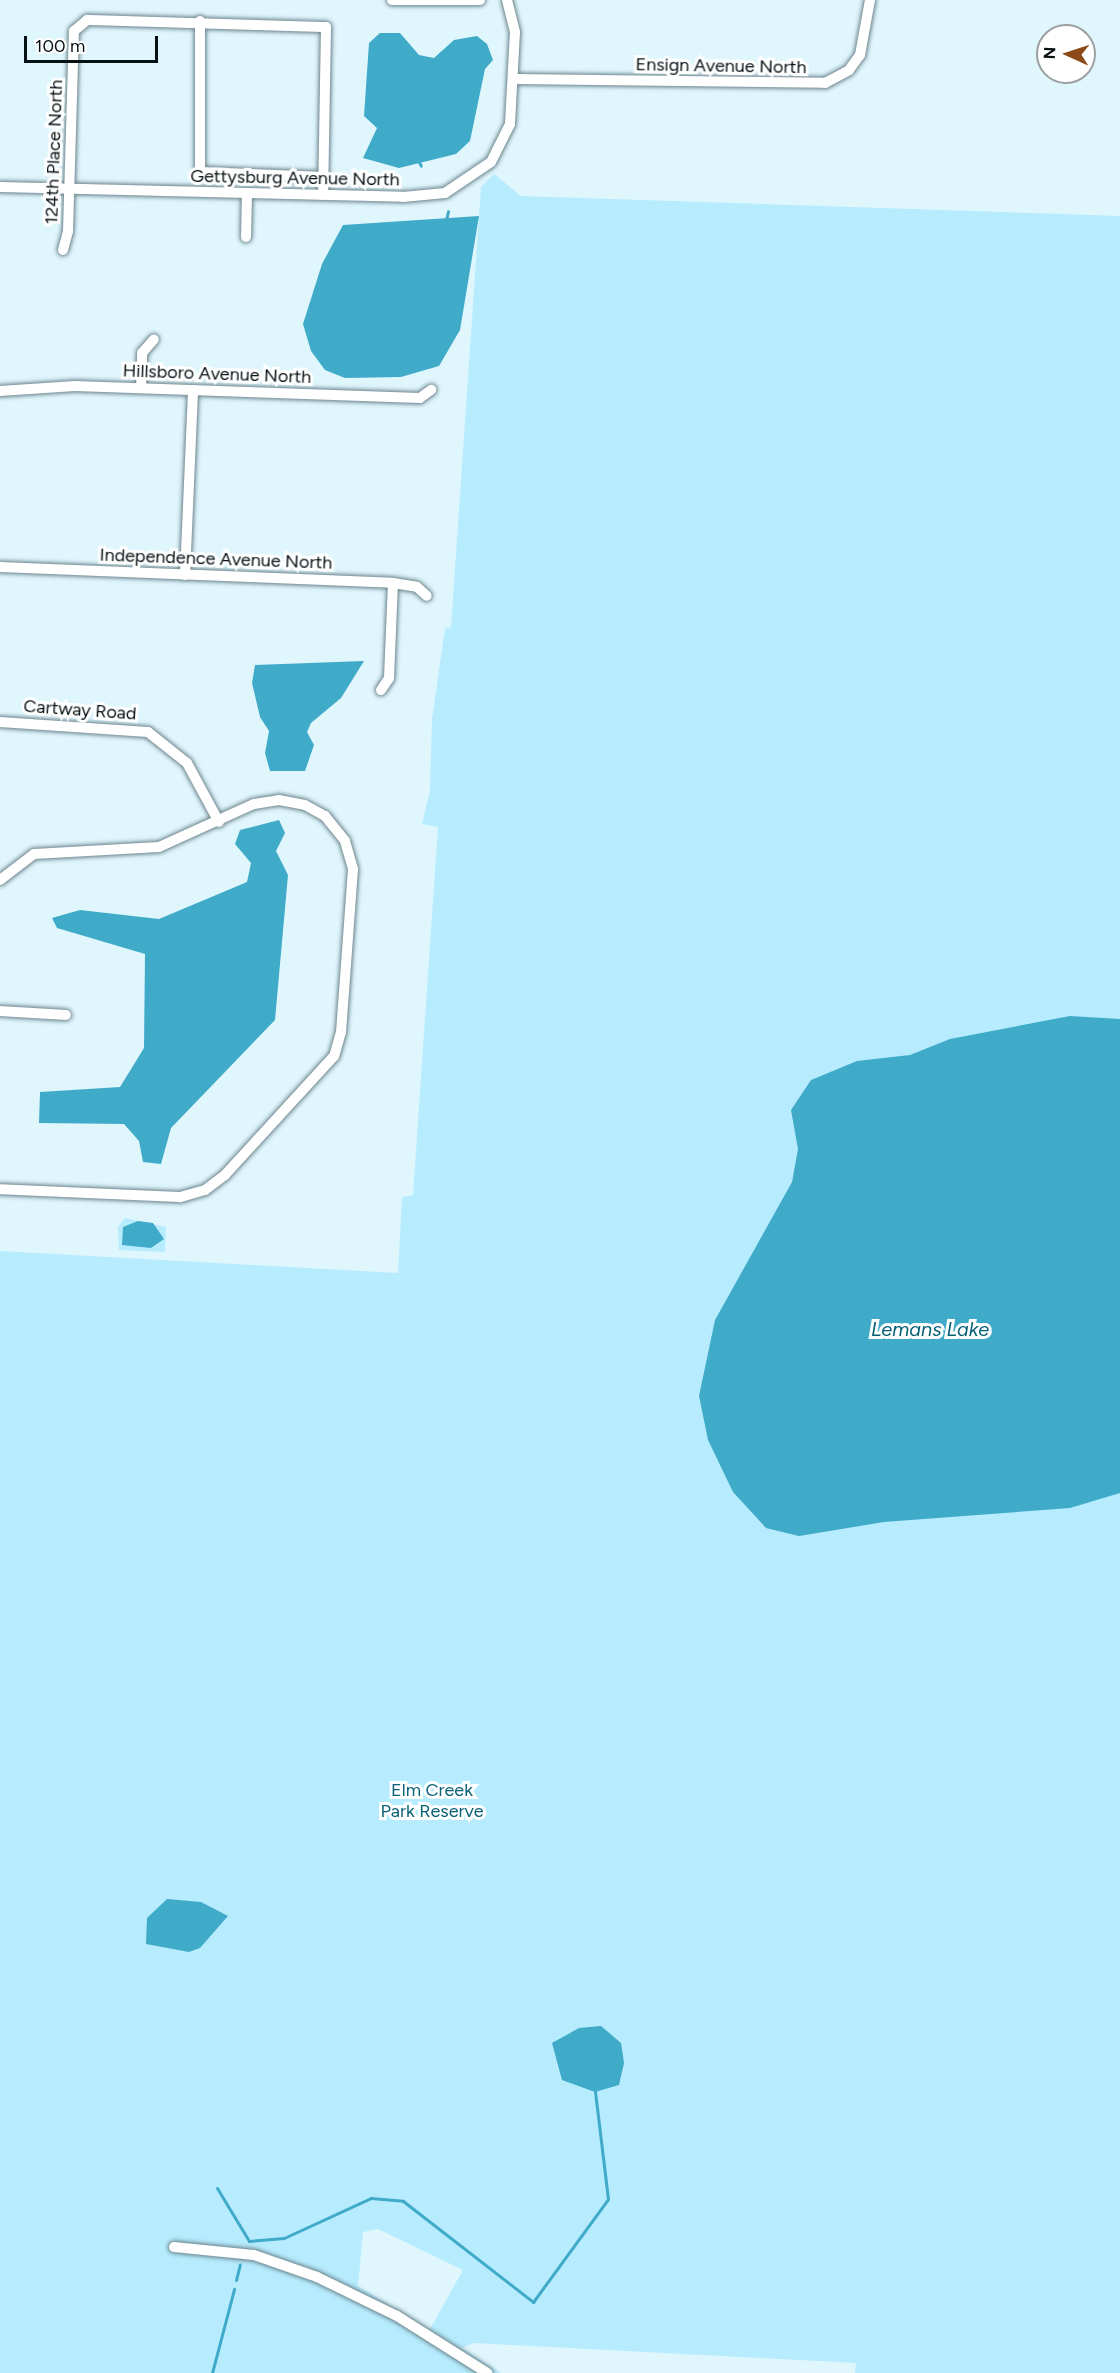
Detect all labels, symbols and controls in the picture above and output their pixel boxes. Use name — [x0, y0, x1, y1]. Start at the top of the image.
scale bar — [27, 24, 160, 62]
north arrow — [1036, 24, 1096, 84]
text: 100 m — [35, 35, 85, 57]
text: N — [1040, 46, 1059, 60]
street label: Ensign Avenue North — [635, 54, 807, 78]
street label: 124th Place North — [41, 79, 67, 225]
street label: Gettysburg Avenue North — [190, 165, 400, 191]
street label: Hillsboro Avenue North — [122, 360, 312, 388]
street label: Independence Avenue North — [99, 544, 333, 574]
street label: Cartway Road — [23, 695, 137, 725]
water label: Lemans Lake — [871, 1317, 989, 1341]
park label: Elm Creek Park Reserve — [380, 1780, 484, 1822]

